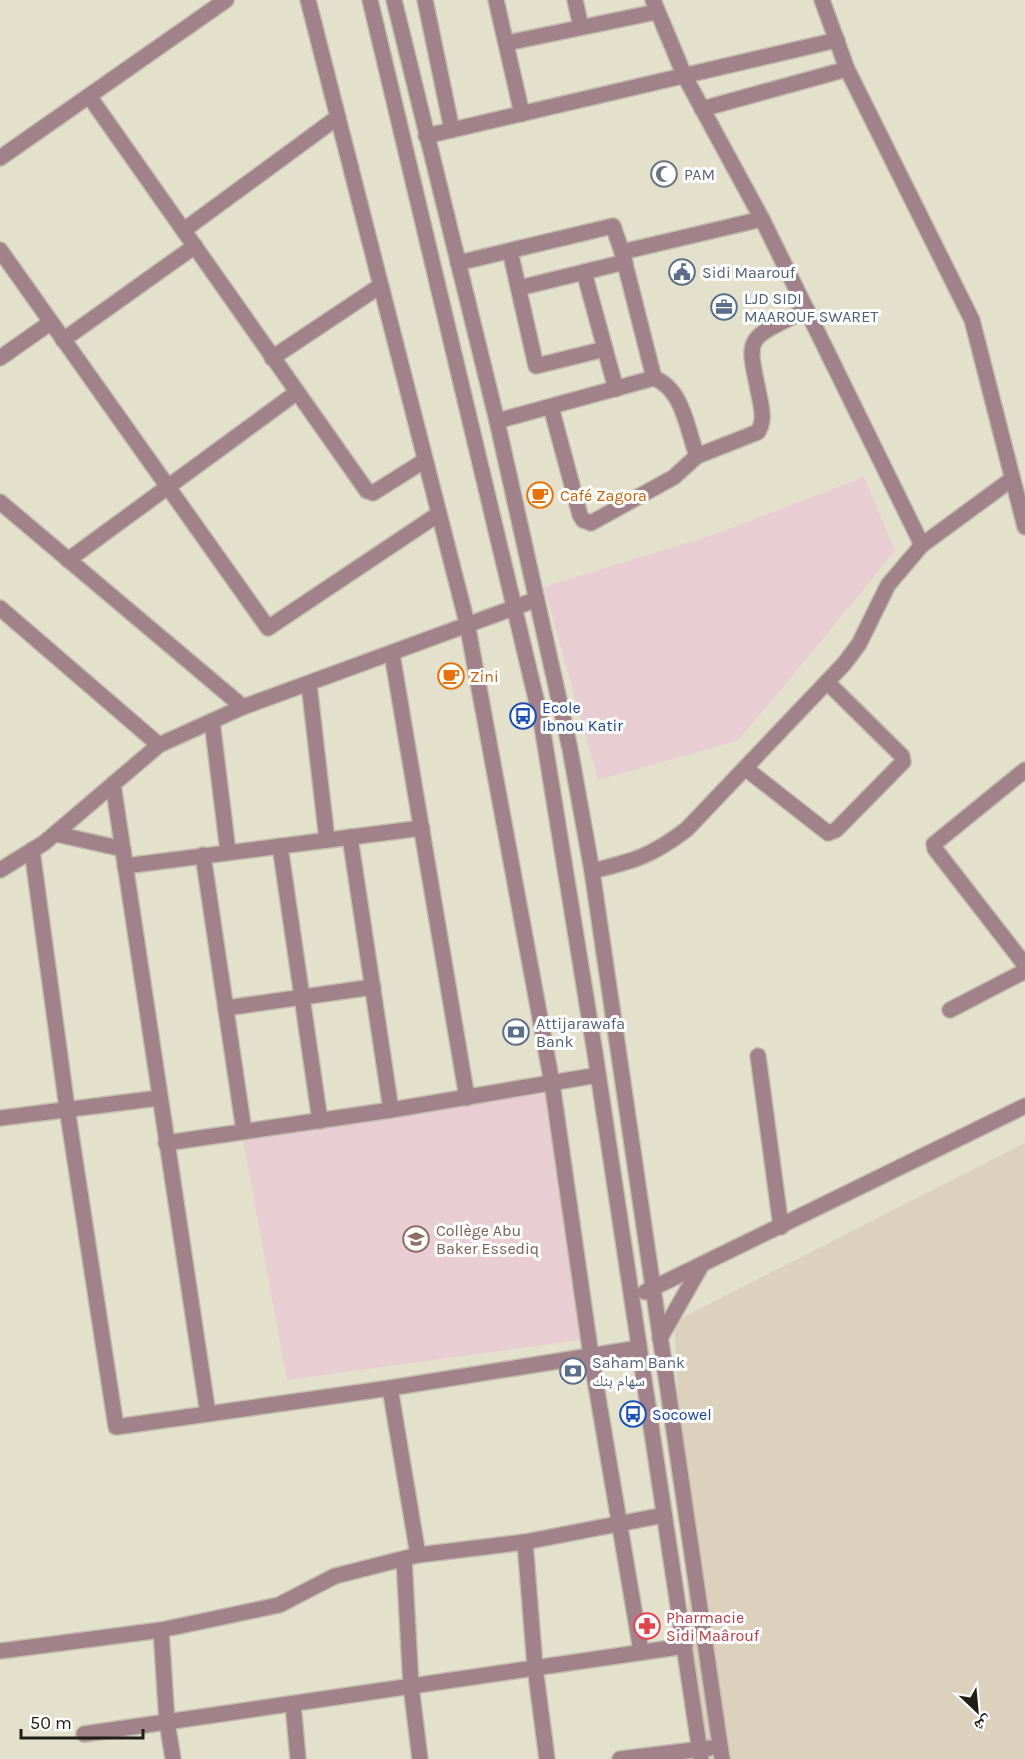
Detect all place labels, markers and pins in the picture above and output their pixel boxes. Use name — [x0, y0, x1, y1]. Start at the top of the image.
mosque icon: PAM — [649, 159, 679, 189]
place label: PAM — [684, 165, 715, 184]
public building icon: Sidi Maarouf — [667, 257, 697, 287]
place label: Sidi Maarouf — [702, 263, 796, 282]
place label: LJD SIDI MAAROUF SWARET — [744, 289, 878, 326]
office icon: LJD SIDI MAAROUF SWARET — [709, 292, 739, 322]
cafe icon: Café Zagora — [525, 480, 555, 510]
place label: Café Zagora — [560, 486, 647, 505]
cafe icon: Zini — [436, 661, 466, 691]
place label: Zini — [470, 667, 499, 686]
place label: Ecole Ibnou Katir — [542, 698, 623, 735]
bus stop icon: Ecole Ibnou Katir — [508, 701, 538, 731]
place label: Attijarawafa Bank — [536, 1014, 625, 1051]
bank icon: Attijarawafa Bank — [501, 1017, 531, 1047]
place label: Collège Abu Baker Essediq — [436, 1221, 539, 1258]
school or university icon: Collège Abu Baker Essediq — [401, 1224, 431, 1254]
place label: Saham Bank سهام بنك — [592, 1353, 685, 1391]
bank icon: Saham Bank سهام بنك — [558, 1356, 588, 1386]
bus stop icon: Socowel — [618, 1399, 648, 1429]
place label: Socowel — [652, 1405, 712, 1424]
place label: Pharmacie Sidi Maârouf — [666, 1608, 760, 1645]
pharmacy icon: Pharmacie Sidi Maârouf — [632, 1611, 662, 1641]

